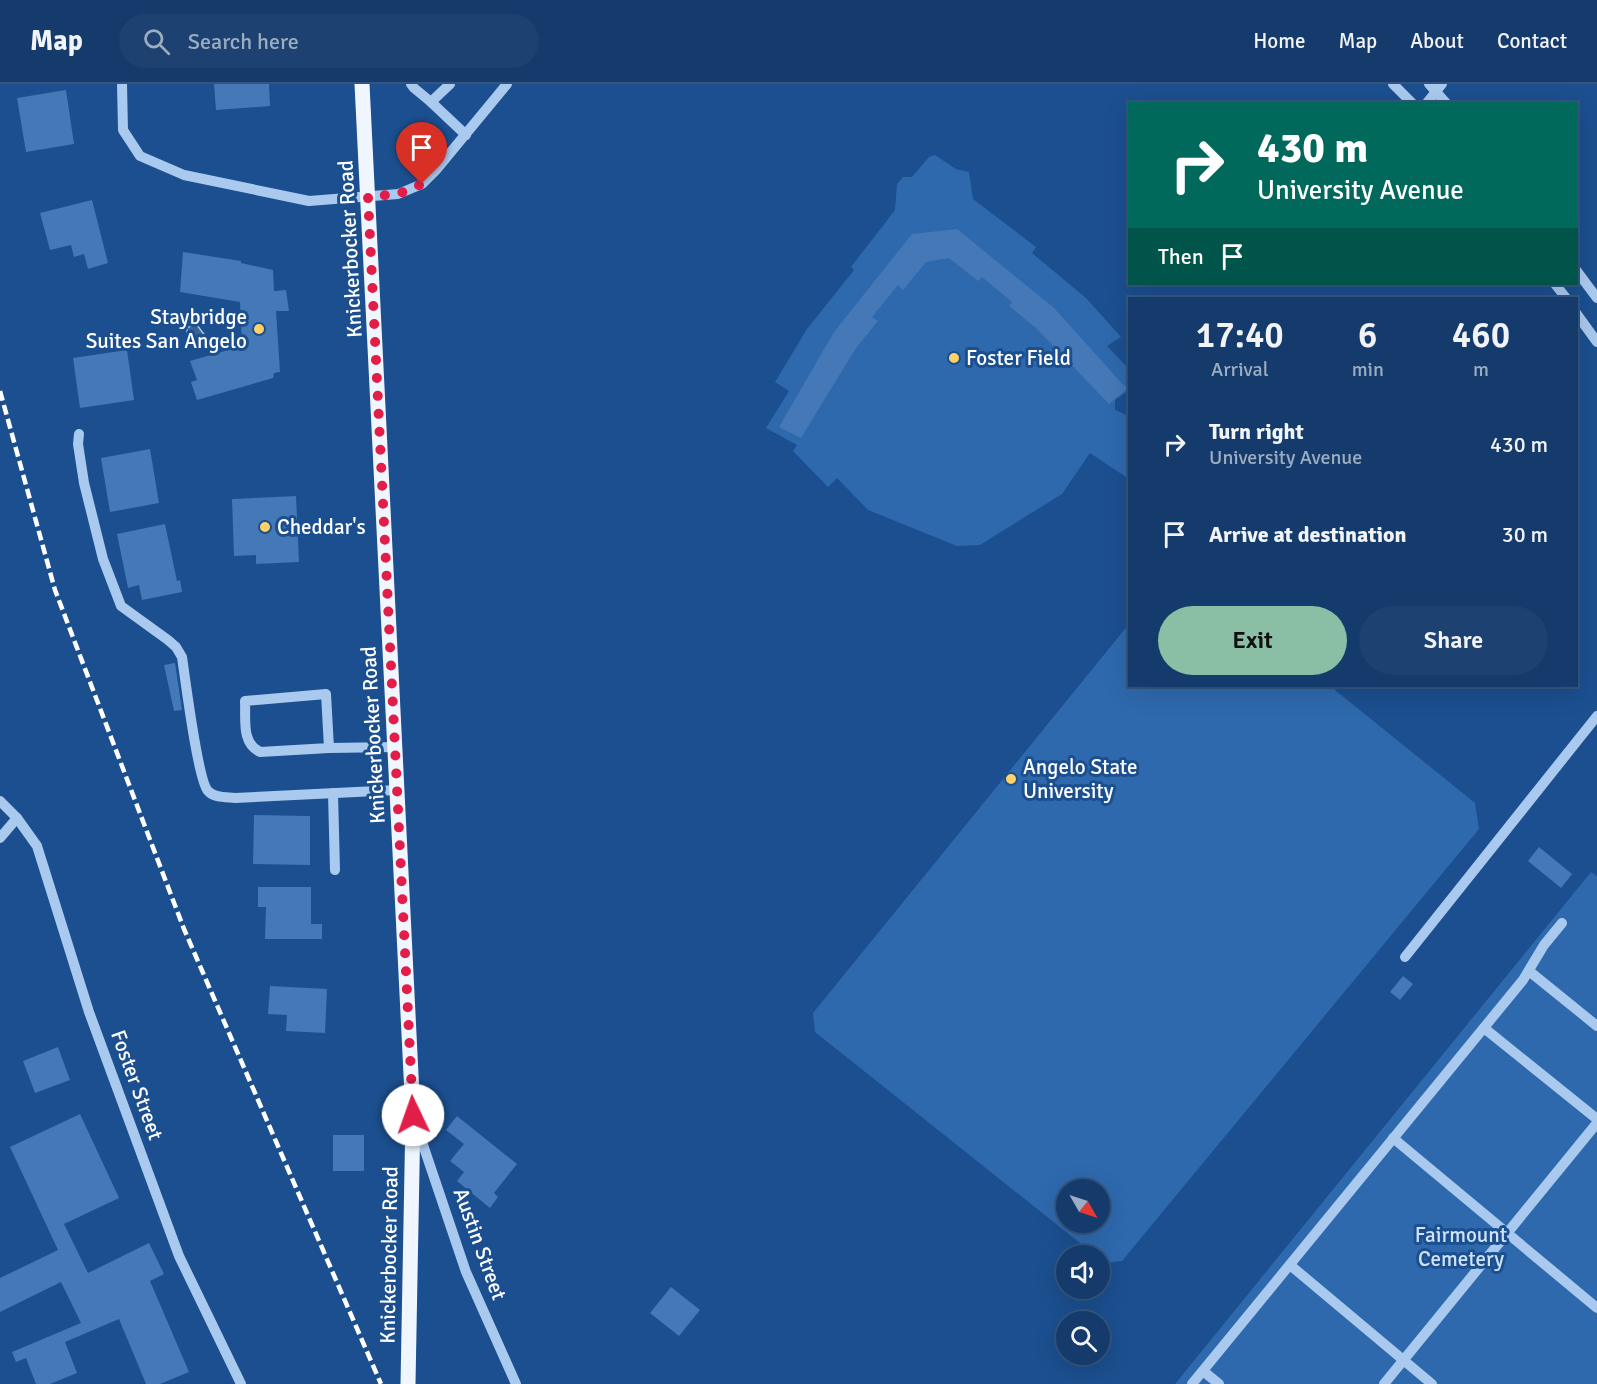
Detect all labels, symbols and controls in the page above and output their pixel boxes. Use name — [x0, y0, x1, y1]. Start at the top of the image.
search box — [119, 14, 539, 68]
text: Map — [30, 24, 83, 58]
icon: search — [140, 25, 173, 58]
text: Search here — [188, 28, 299, 55]
text: Home — [1253, 28, 1306, 54]
text: Map — [1339, 28, 1377, 54]
text: About — [1410, 28, 1464, 54]
text: Contact — [1497, 28, 1567, 54]
pin — [396, 122, 447, 184]
text: 430 m — [1257, 123, 1368, 174]
icon: right — [1158, 126, 1236, 204]
icon: arrive — [405, 131, 438, 164]
street label: Knickerbocker Road — [332, 160, 368, 338]
text: University Avenue — [1257, 174, 1464, 207]
icon: arrive — [1216, 240, 1249, 273]
text: Then — [1158, 243, 1204, 270]
place label: Staybridge Suites San Angelo — [86, 304, 247, 354]
text: 17:40 — [1196, 313, 1284, 358]
text: 6 — [1358, 313, 1378, 358]
text: 460 — [1452, 313, 1510, 358]
marker: Staybridge Suites San Angelo — [252, 322, 266, 336]
place label: Foster Field — [966, 345, 1071, 371]
marker: Foster Field — [947, 351, 961, 365]
text: Arrival — [1211, 357, 1269, 382]
text: min — [1352, 357, 1384, 382]
text: m — [1473, 357, 1489, 382]
text: Turn right — [1209, 418, 1304, 445]
icon: right — [1158, 428, 1191, 461]
text: 430 m — [1490, 431, 1548, 458]
text: University Avenue — [1209, 445, 1362, 470]
place label: Cheddar's — [277, 514, 366, 540]
icon: arrive — [1158, 518, 1191, 551]
marker: Cheddar's — [258, 520, 272, 534]
text: Arrive at destination — [1209, 521, 1406, 548]
text: 30 m — [1502, 521, 1548, 548]
button: Exit — [1158, 606, 1347, 675]
button: Share — [1359, 606, 1548, 675]
street label: Knickerbocker Road — [355, 646, 391, 824]
place label: Angelo State University — [1023, 754, 1138, 804]
marker: Angelo State University — [1004, 772, 1018, 786]
street label: Foster Street — [105, 1026, 169, 1144]
position arrow — [381, 1083, 445, 1147]
street label: Knickerbocker Road — [374, 1166, 404, 1344]
north arrow — [1056, 1179, 1110, 1233]
map controls — [1056, 1179, 1110, 1365]
street label: Austin Street — [448, 1184, 512, 1304]
park label: Fairmount Cemetery — [1415, 1222, 1507, 1272]
button: sound — [1056, 1245, 1110, 1299]
button: search — [1056, 1311, 1110, 1365]

